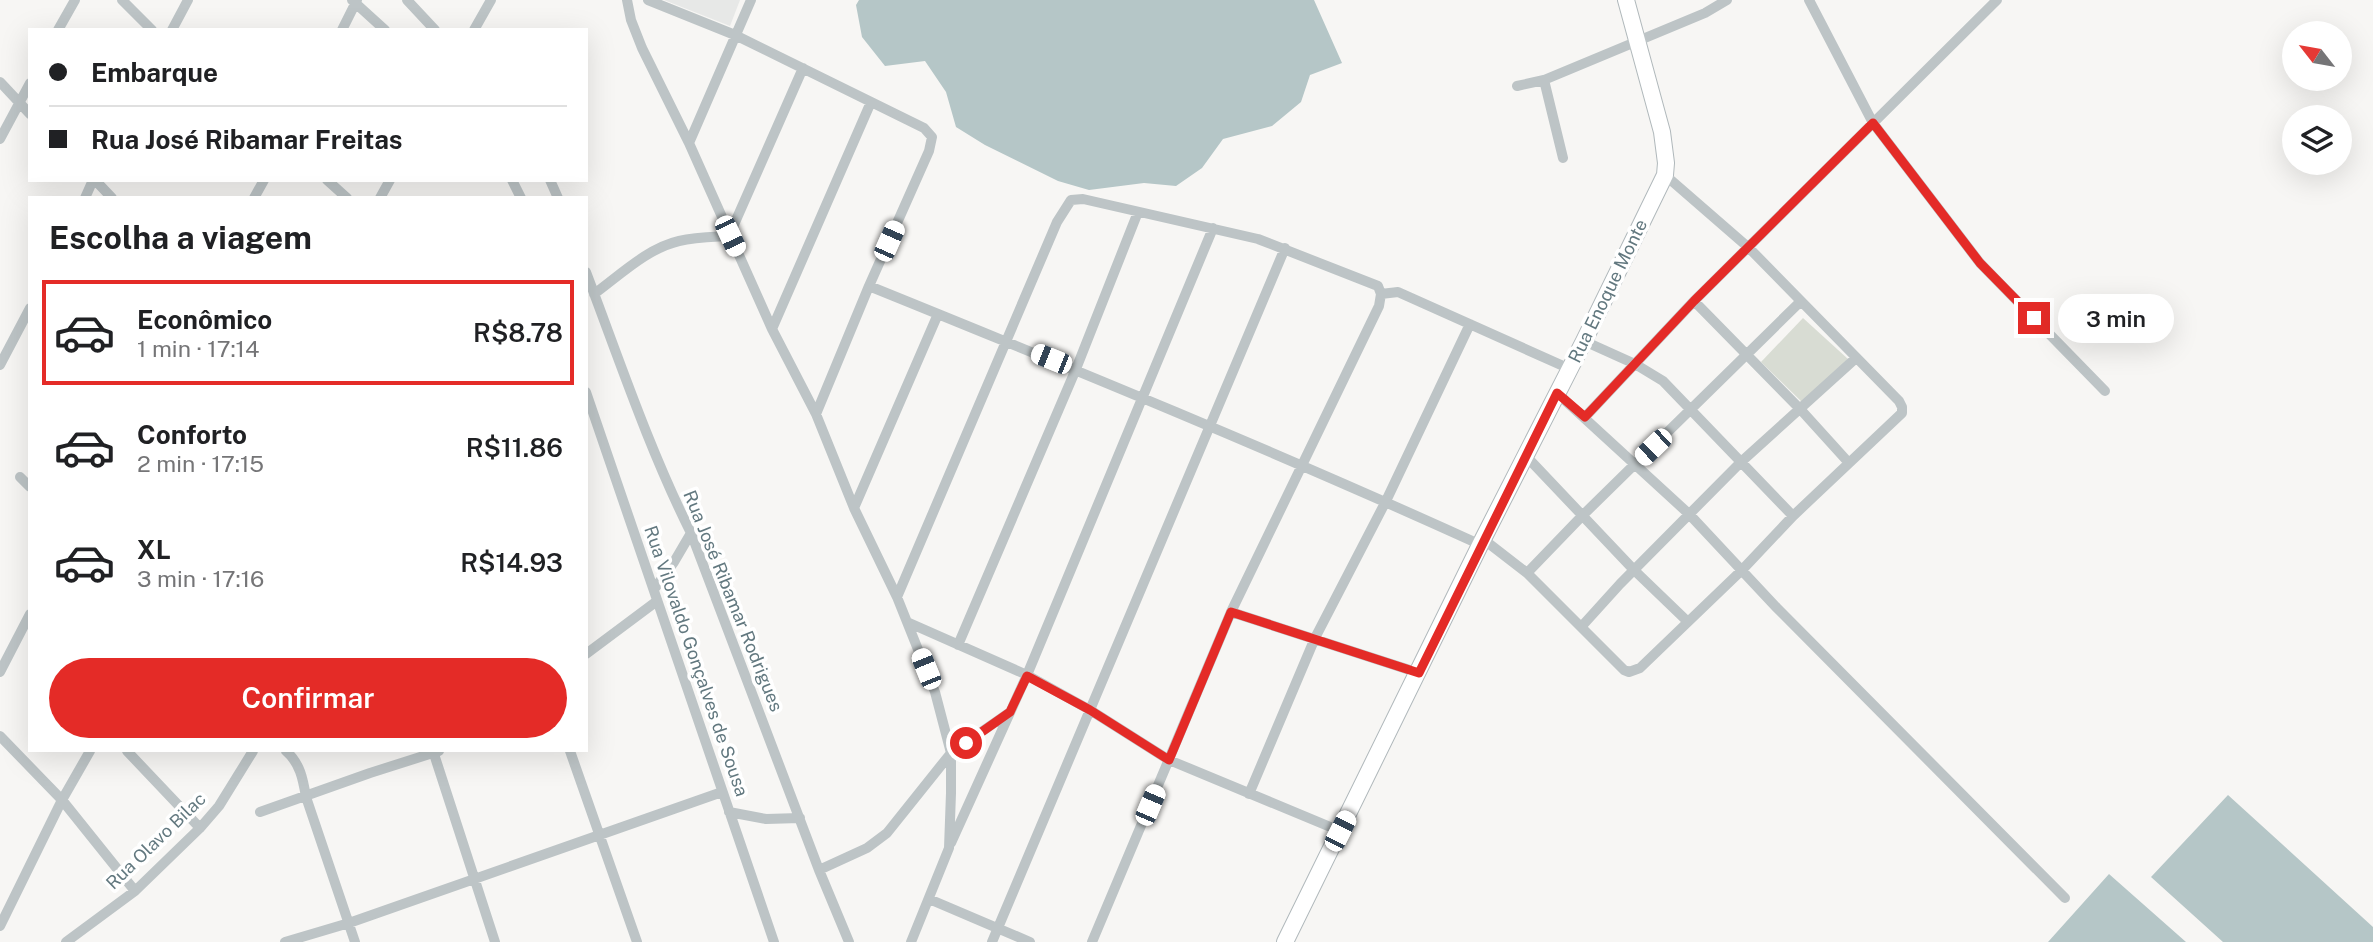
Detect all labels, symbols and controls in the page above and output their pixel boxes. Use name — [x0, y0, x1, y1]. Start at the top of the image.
north arrow — [2282, 21, 2352, 91]
map controls — [2282, 21, 2352, 175]
text: Embarque — [91, 57, 218, 88]
button: layers — [2282, 105, 2352, 175]
text: Rua José Ribamar Freitas — [91, 124, 403, 155]
car — [712, 213, 749, 259]
street label: Rua Enoque Monte — [1564, 216, 1651, 366]
car — [871, 218, 908, 264]
text: Escolha a viagem — [49, 219, 312, 256]
callout: 3 min — [2058, 294, 2174, 342]
icon: car — [53, 301, 116, 364]
route end — [2018, 302, 2050, 334]
text: Econômico — [137, 304, 272, 335]
text: 3 min — [2086, 305, 2146, 332]
text: R$8.78 — [473, 317, 563, 348]
text: 1 min · 17:14 — [137, 335, 259, 362]
car — [1028, 341, 1075, 377]
icon: car — [53, 416, 116, 479]
text: Conforto — [137, 419, 247, 450]
car — [1631, 425, 1676, 469]
text: R$11.86 — [466, 432, 563, 463]
text: 2 min · 17:15 — [137, 450, 264, 477]
street label: Rua José Ribamar Rodrigues — [679, 487, 788, 714]
street label: Rua Vilovaldo Gonçalves de Sousa — [640, 523, 753, 799]
icon: car — [53, 531, 116, 594]
text: XL — [137, 534, 171, 565]
text: R$14.93 — [460, 547, 563, 578]
text: 3 min · 17:16 — [137, 565, 264, 592]
car — [909, 646, 944, 692]
button: Confirmar — [49, 658, 567, 738]
route start — [950, 727, 982, 759]
car — [1133, 782, 1168, 828]
street label: Rua Olavo Bilac — [102, 788, 210, 893]
car — [1322, 808, 1359, 854]

